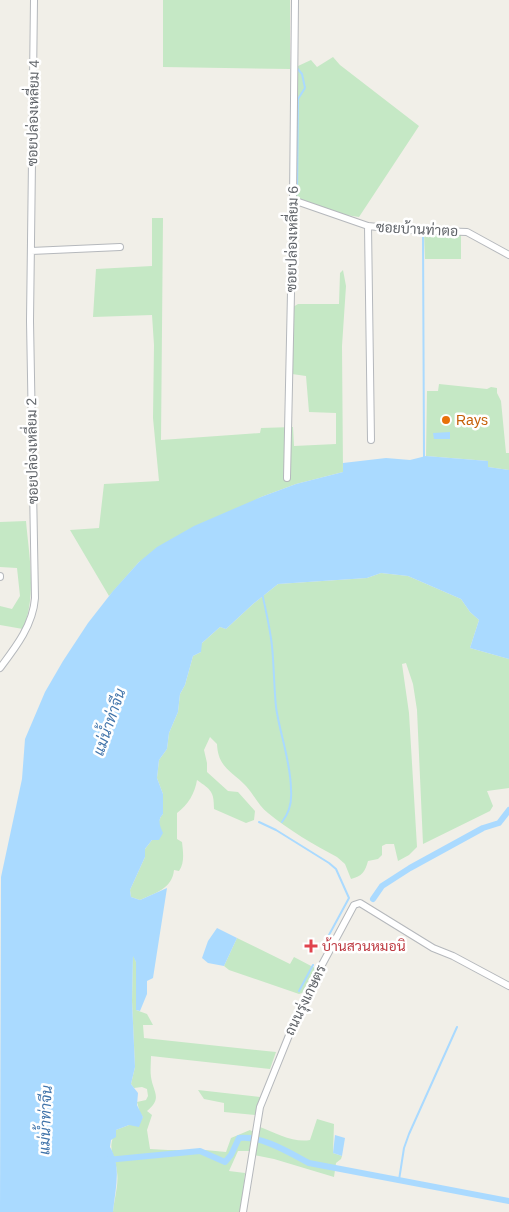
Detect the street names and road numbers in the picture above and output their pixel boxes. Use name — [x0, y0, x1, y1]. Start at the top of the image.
street label: ซอยปล่องเหลี่ยม 4 — [20, 59, 42, 166]
street label: ซอยปล่องเหลี่ยม 6 — [279, 185, 301, 292]
street label: ซอยบ้านท่าตอ — [375, 218, 459, 239]
street label: ซอยปล่องเหลี่ยม 2 — [19, 397, 41, 504]
street label: ถนนรุ่งเกษตร — [281, 962, 331, 1039]

